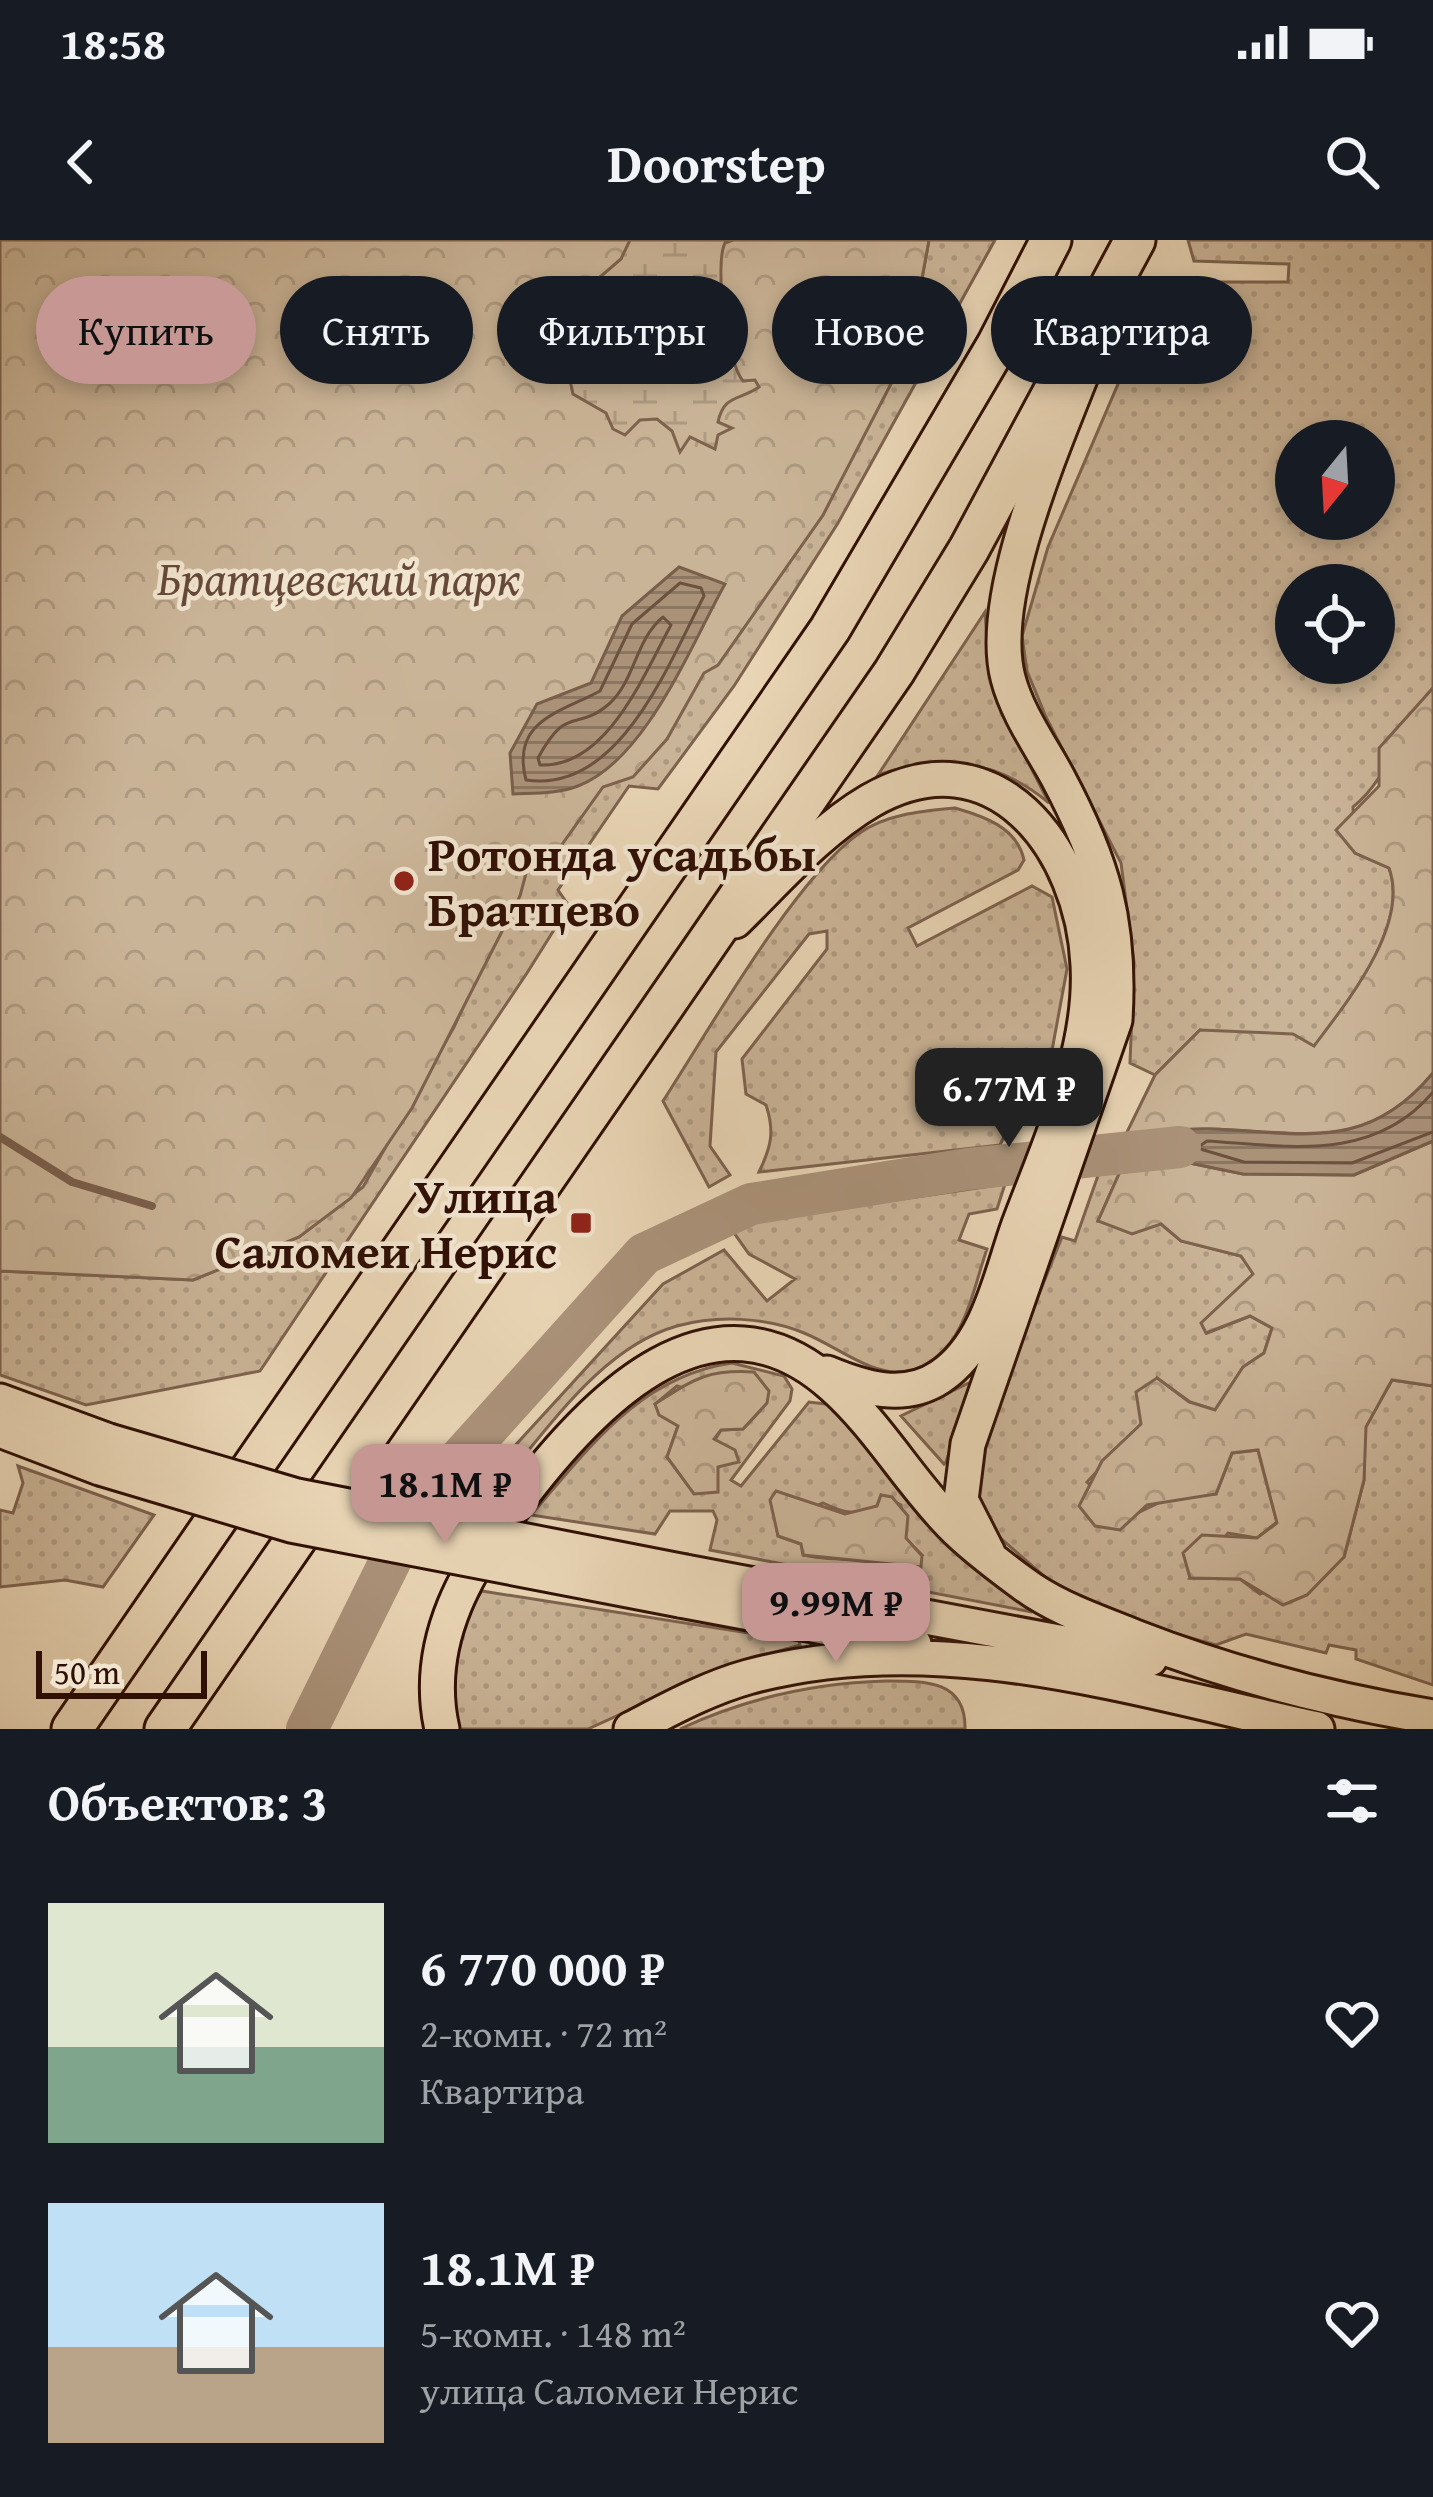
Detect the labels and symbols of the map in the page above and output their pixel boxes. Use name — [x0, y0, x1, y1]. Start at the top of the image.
north arrow — [1275, 420, 1395, 540]
park label: Братцевский парк — [157, 542, 521, 613]
place label: Ротонда усадьбы Братцево — [428, 818, 816, 944]
marker: Ротонда усадьбы Братцево — [391, 868, 417, 894]
pin: 6.77M ₽ — [898, 1048, 1120, 1150]
place label: Улица Саломеи Нерис — [215, 1160, 557, 1286]
marker: Улица Саломеи Нерис — [568, 1210, 594, 1236]
pin: 18.1M ₽ — [334, 1444, 556, 1546]
pin: 9.99M ₽ — [725, 1563, 947, 1665]
scale bar — [36, 1645, 207, 1698]

